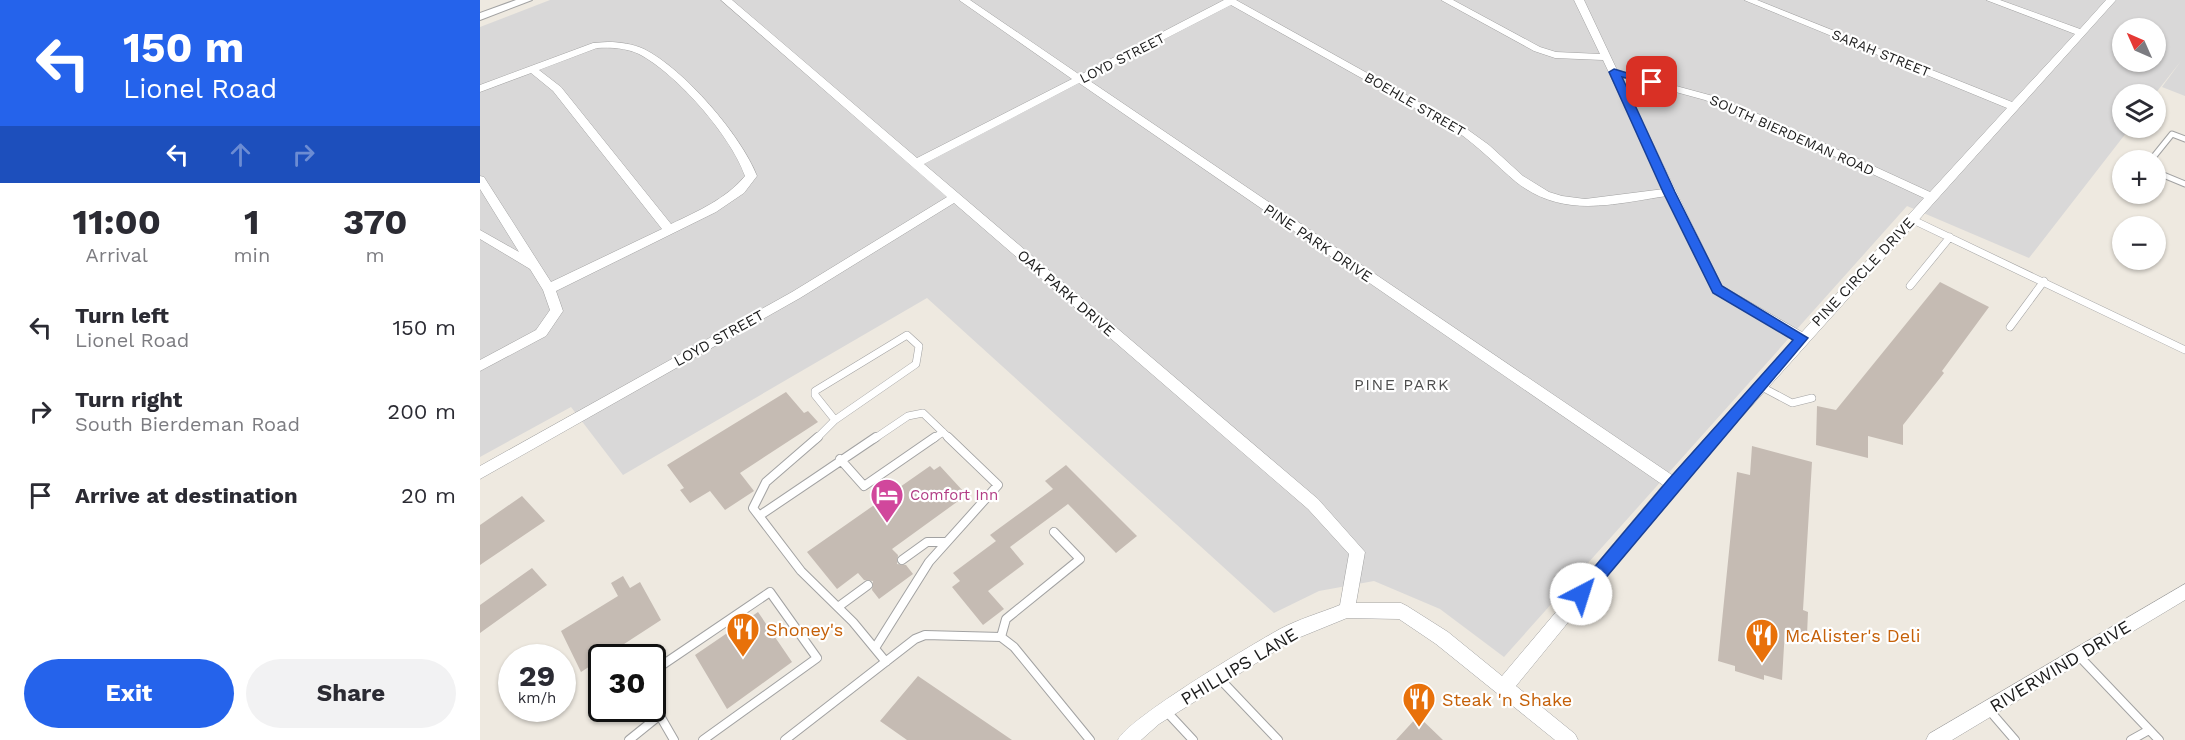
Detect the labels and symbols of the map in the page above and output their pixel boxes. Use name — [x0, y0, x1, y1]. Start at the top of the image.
north arrow — [2112, 18, 2166, 72]
street label: SARAH STREET — [1830, 26, 1933, 80]
street label: LOYD STREET — [1077, 29, 1168, 86]
pin — [1626, 56, 1677, 107]
street label: BOEHLE STREET — [1362, 69, 1469, 140]
street label: SOUTH BIERDEMAN ROAD — [1707, 91, 1877, 179]
street label: PINE PARK DRIVE — [1260, 200, 1376, 286]
street label: PINE CIRCLE DRIVE — [1808, 214, 1918, 330]
street label: OAK PARK DRIVE — [1014, 246, 1118, 340]
street label: LOYD STREET — [671, 306, 767, 370]
district label: PINE PARK — [1354, 375, 1450, 394]
hotel icon: Comfort Inn — [869, 477, 905, 524]
place label: Comfort Inn — [910, 486, 998, 504]
position arrow — [1549, 562, 1613, 626]
restaurant icon: Shoney's — [725, 611, 761, 658]
street label: RIVERWIND DRIVE — [1986, 616, 2134, 716]
restaurant icon: McAlister's Deli — [1744, 617, 1780, 664]
place label: Shoney's — [766, 619, 843, 640]
street label: PHILLIPS LANE — [1177, 623, 1301, 709]
place label: McAlister's Deli — [1785, 625, 1921, 646]
speed limit sign: 30 — [588, 644, 666, 722]
restaurant icon: Steak 'n Shake — [1401, 681, 1437, 728]
place label: Steak 'n Shake — [1442, 689, 1572, 710]

